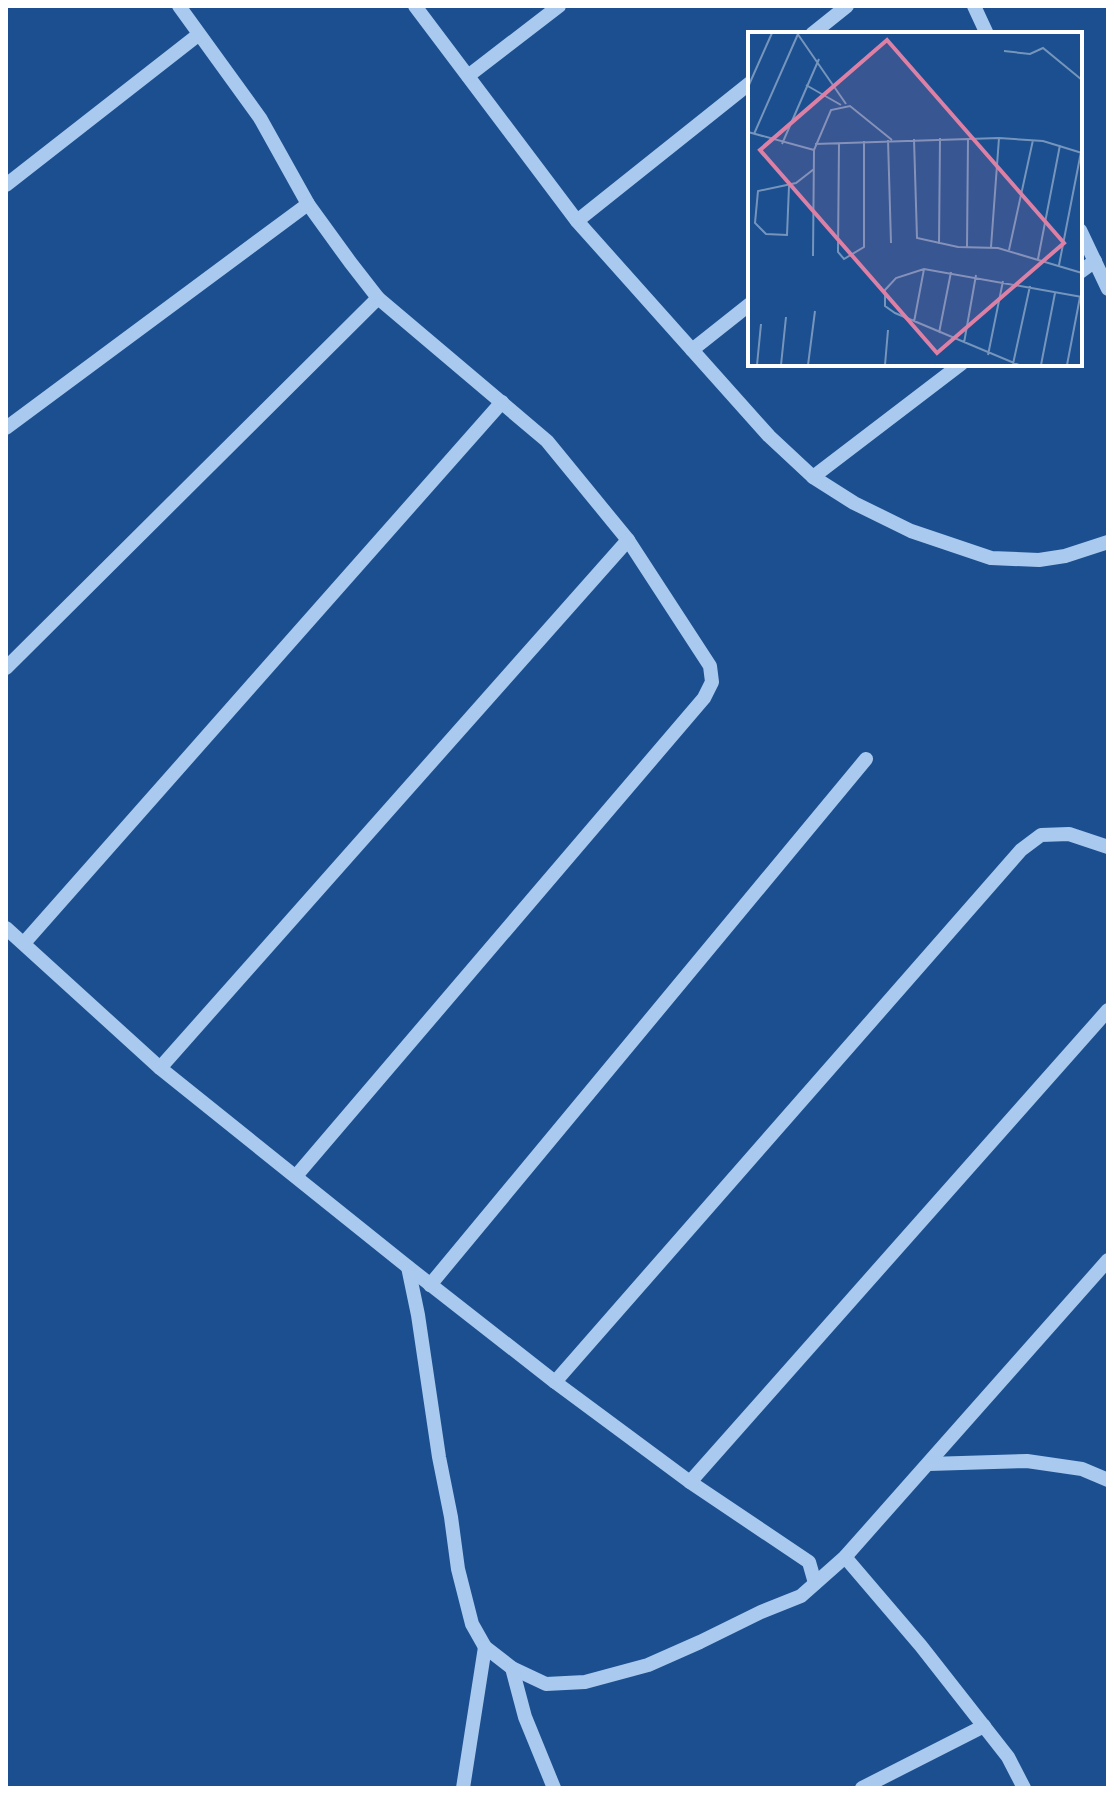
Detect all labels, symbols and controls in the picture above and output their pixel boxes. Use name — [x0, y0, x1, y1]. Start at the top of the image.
inset map — [748, 32, 1082, 366]

